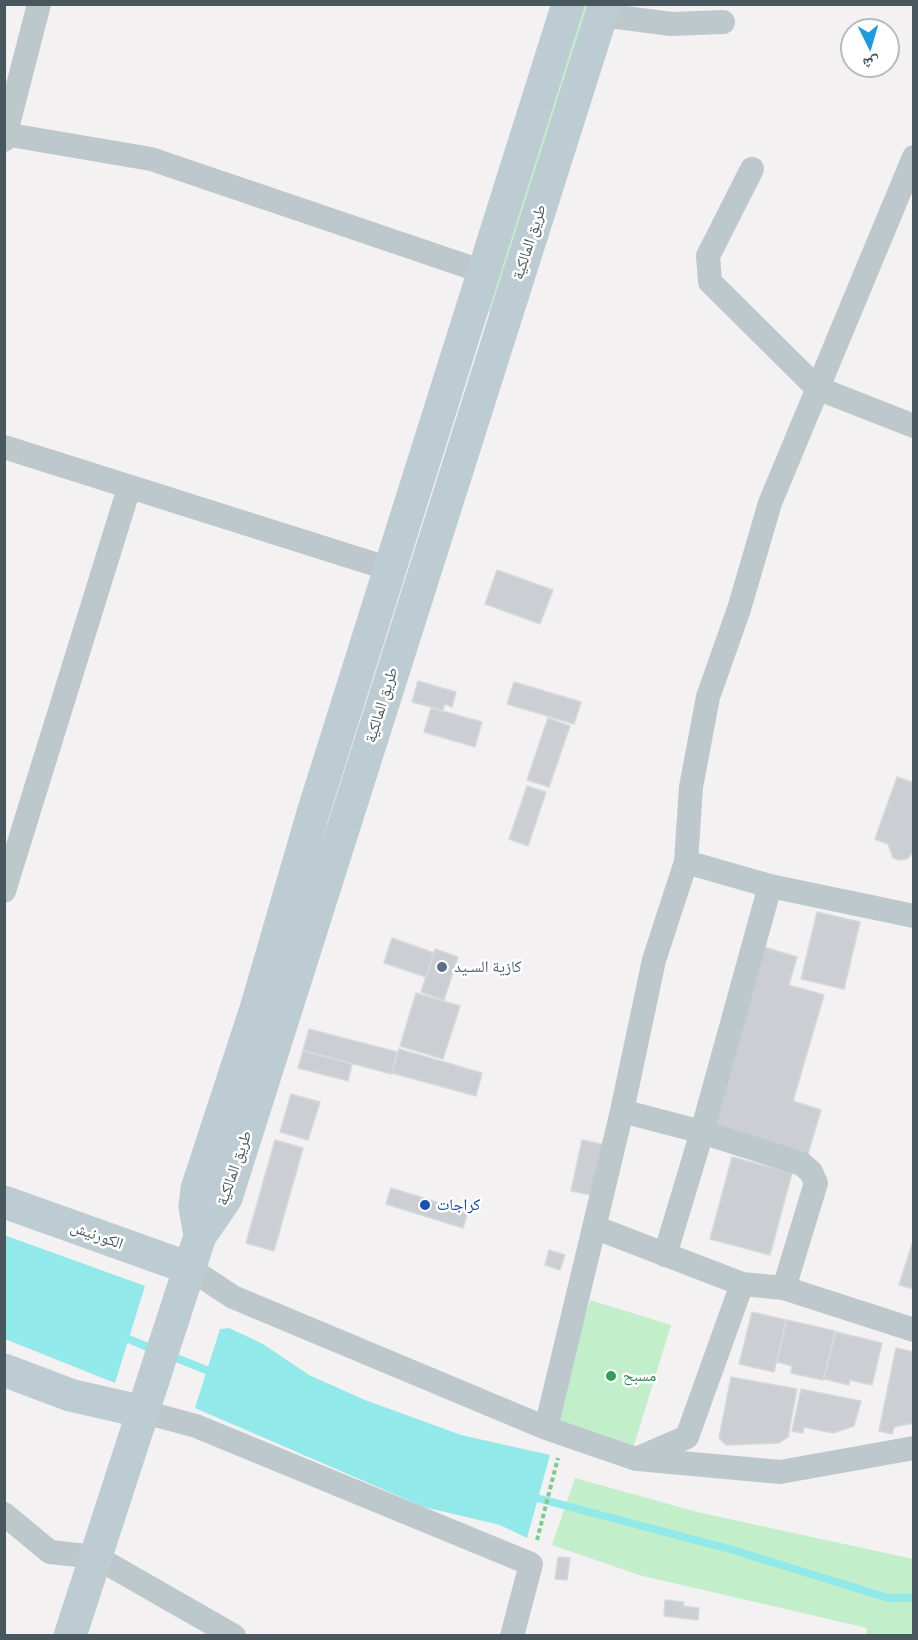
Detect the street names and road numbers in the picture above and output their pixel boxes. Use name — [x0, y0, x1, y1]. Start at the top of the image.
street label: طريق المالكية — [508, 202, 550, 282]
street label: طريق المالكية — [360, 665, 402, 745]
street label: طريق المالكية — [212, 1128, 256, 1208]
street label: الكورنيش — [68, 1217, 126, 1253]

